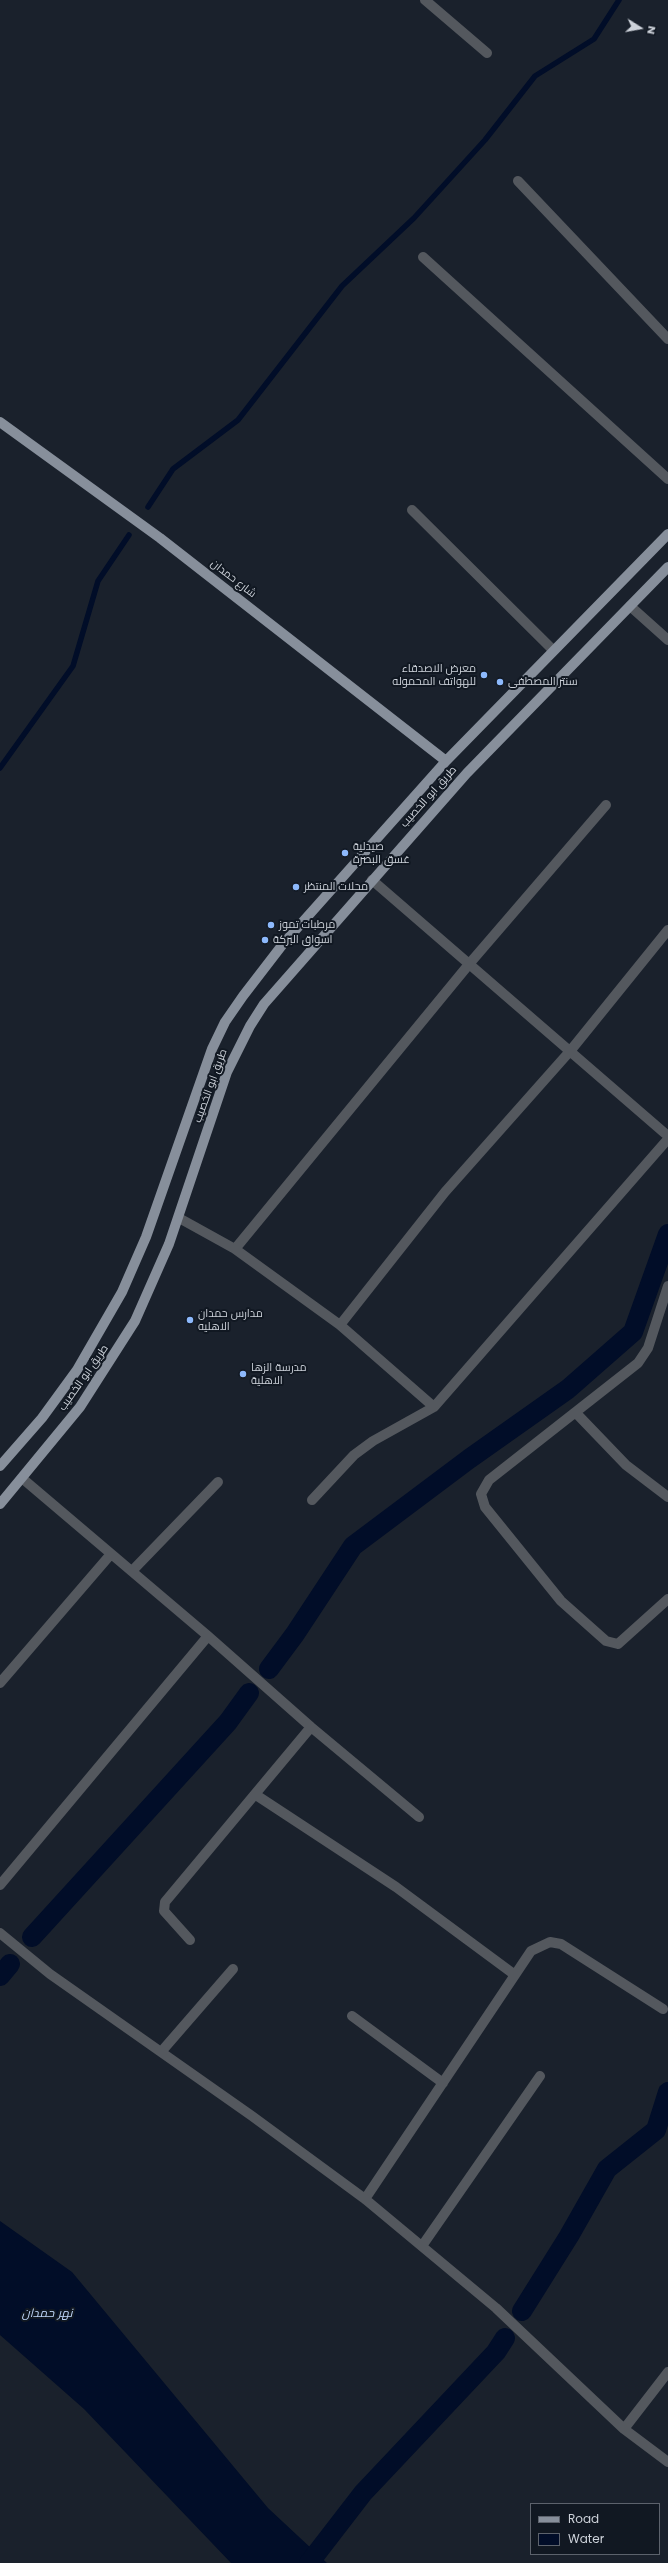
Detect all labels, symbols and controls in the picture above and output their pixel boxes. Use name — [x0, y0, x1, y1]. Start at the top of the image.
north arrow — [620, 8, 660, 48]
text: N — [643, 25, 660, 36]
street label: شارع حمدان — [208, 557, 258, 601]
place label: معرض الاصدقاء للهواتف المحموله — [392, 662, 476, 688]
marker: معرض الاصدقاء للهواتف المحموله — [479, 670, 489, 680]
place label: سنتر المصطفى — [508, 675, 578, 689]
marker: سنتر المصطفى — [495, 677, 505, 687]
street label: طريق ابو الخصيب — [398, 764, 460, 830]
place label: صيدلية غسق البصرة — [353, 840, 410, 866]
marker: صيدلية غسق البصرة — [340, 848, 350, 858]
place label: محلات المنتظر — [304, 880, 368, 894]
marker: محلات المنتظر — [291, 882, 301, 892]
place label: مرطبات تموز — [279, 918, 335, 932]
marker: مرطبات تموز — [266, 920, 276, 930]
place label: اسواق البركة — [273, 933, 333, 947]
marker: اسواق البركة — [260, 935, 270, 945]
street label: طريق ابو الخصيب — [192, 1047, 230, 1125]
place label: مدارس حمدان الاهليه — [198, 1307, 263, 1333]
marker: مدارس حمدان الاهليه — [185, 1315, 195, 1325]
street label: طريق ابو الخصيب — [56, 1342, 112, 1414]
place label: مدرسة الزها الاهلية — [251, 1361, 307, 1387]
marker: مدرسة الزها الاهلية — [238, 1369, 248, 1379]
water label: نهر حمدان — [22, 2307, 72, 2321]
legend — [530, 2503, 660, 2555]
text: Road — [568, 2510, 599, 2527]
text: Water — [568, 2530, 604, 2547]

